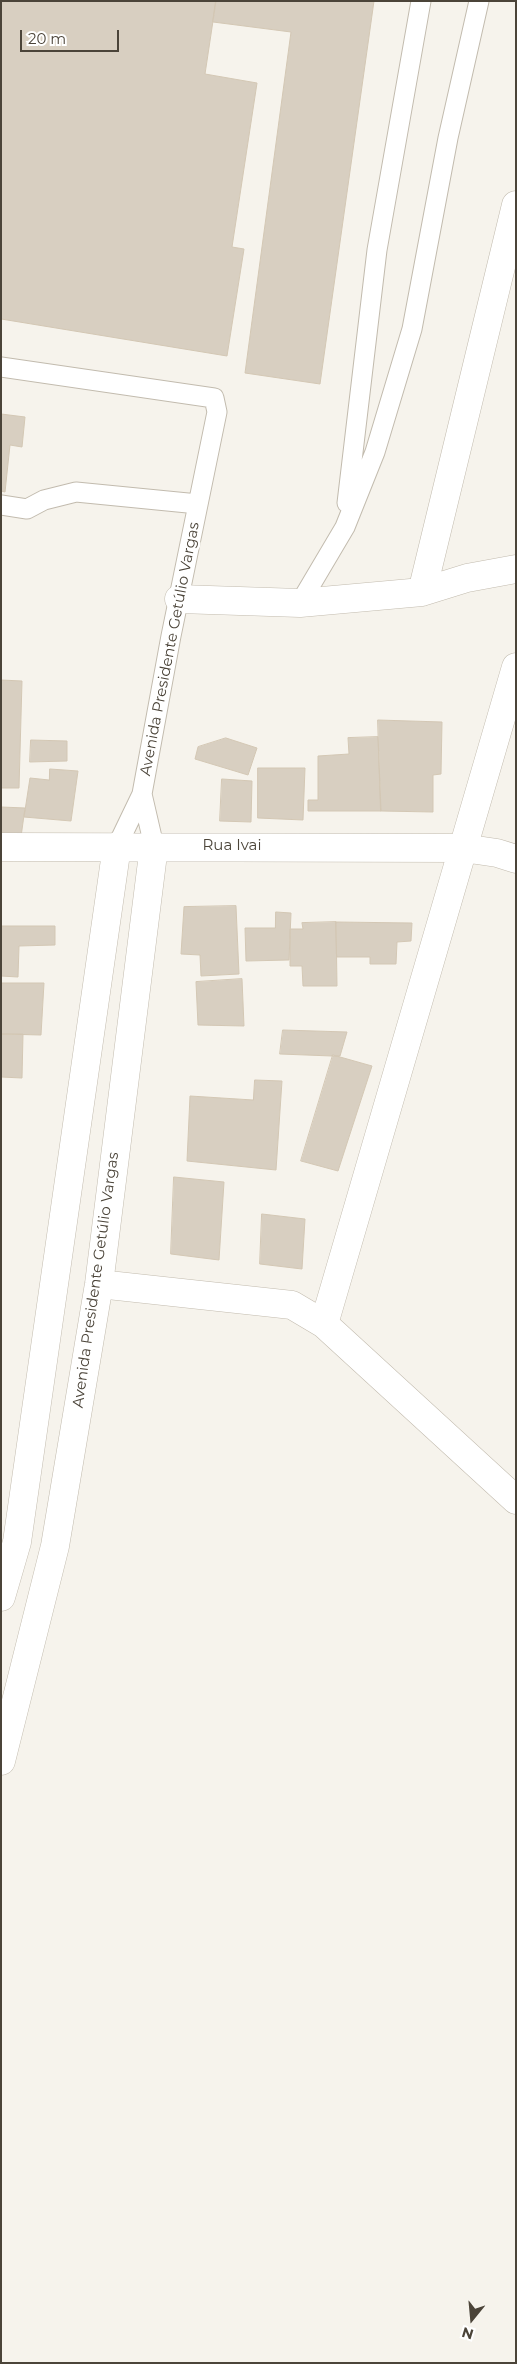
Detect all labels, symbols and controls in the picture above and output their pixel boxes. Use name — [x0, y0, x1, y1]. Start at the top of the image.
scale bar — [22, 20, 121, 52]
text: 20 m — [28, 29, 66, 48]
street label: Avenida Presidente Getúlio Vargas — [137, 521, 203, 777]
street label: Rua Ivai — [203, 837, 261, 855]
street label: Avenida Presidente Getúlio Vargas — [69, 1151, 123, 1409]
north arrow — [447, 2294, 497, 2344]
text: N — [460, 2323, 476, 2344]

